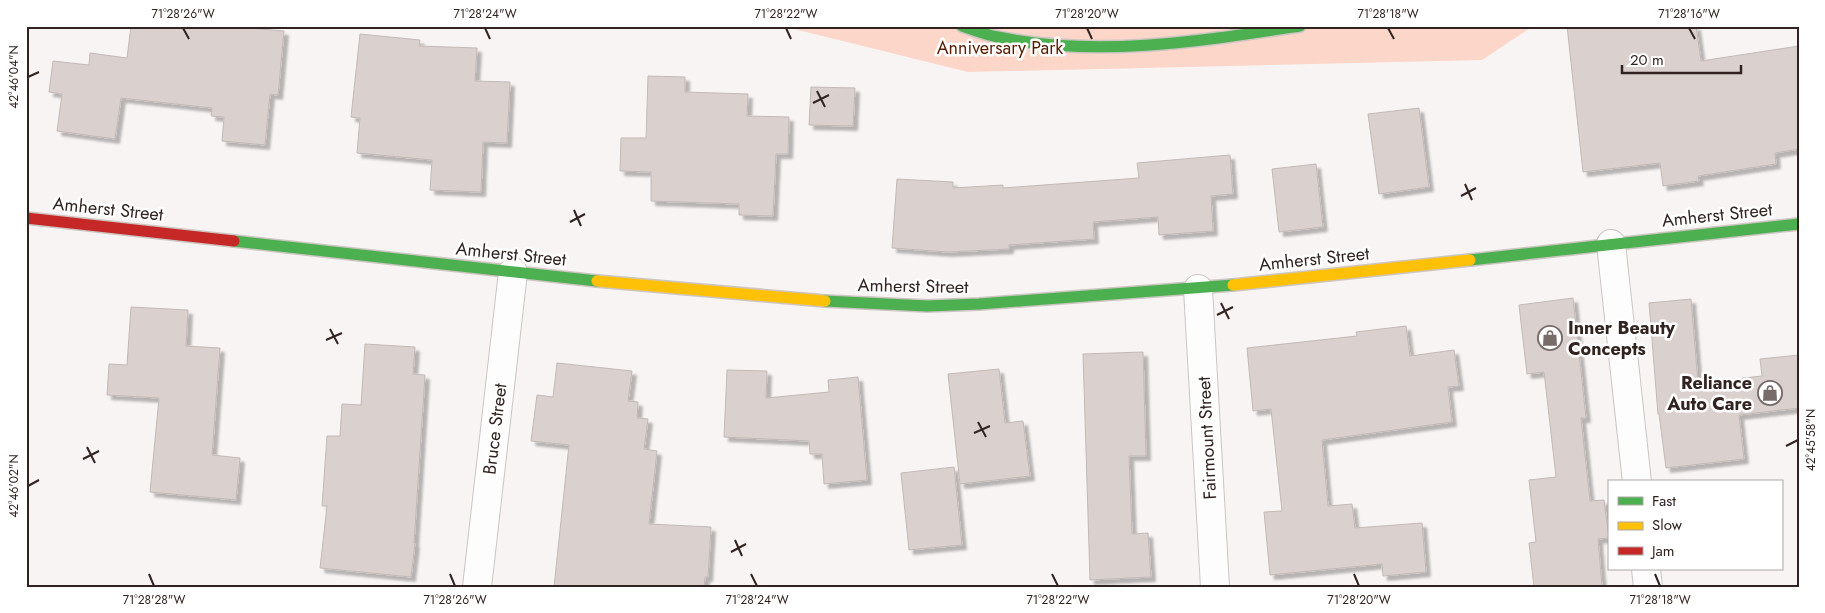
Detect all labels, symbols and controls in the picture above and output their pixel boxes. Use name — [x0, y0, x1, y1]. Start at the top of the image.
text: 71°28'26"W — [151, 5, 215, 23]
text: 71°28'24"W — [453, 5, 517, 23]
text: 71°28'22"W — [755, 5, 818, 23]
text: 71°28'20"W — [1055, 5, 1119, 23]
text: 71°28'18"W — [1357, 5, 1419, 23]
text: 71°28'16"W — [1658, 5, 1720, 23]
park label: Anniversary Park — [937, 35, 1063, 61]
scale bar — [1622, 42, 1741, 74]
text: 42°46'04"N — [5, 45, 23, 109]
text: 20 m — [1630, 49, 1664, 71]
street label: Amherst Street — [52, 190, 165, 228]
street label: Amherst Street — [1661, 196, 1774, 234]
street label: Amherst Street — [455, 235, 568, 273]
street label: Amherst Street — [1258, 240, 1371, 278]
street label: Amherst Street — [857, 272, 969, 300]
place label: Inner Beauty Concepts — [1568, 315, 1676, 362]
shop icon: Inner Beauty Concepts — [1537, 325, 1563, 351]
place label: Reliance Auto Care — [1666, 370, 1752, 417]
street label: Fairmount Street — [1191, 375, 1223, 500]
shop icon: Reliance Auto Care — [1757, 380, 1783, 406]
street label: Bruce Street — [476, 381, 514, 476]
text: 42°45'58"N — [1802, 409, 1820, 471]
text: 42°46'02"N — [5, 454, 23, 518]
legend — [1608, 480, 1782, 570]
text: Fast — [1652, 490, 1676, 512]
text: Slow — [1652, 514, 1683, 536]
text: Jam — [1650, 540, 1675, 562]
text: 71°28'28"W — [123, 591, 185, 609]
text: 71°28'26"W — [423, 591, 487, 609]
text: 71°28'24"W — [725, 591, 789, 609]
text: 71°28'22"W — [1027, 591, 1090, 609]
text: 71°28'20"W — [1327, 591, 1391, 609]
text: 71°28'18"W — [1629, 591, 1691, 609]

